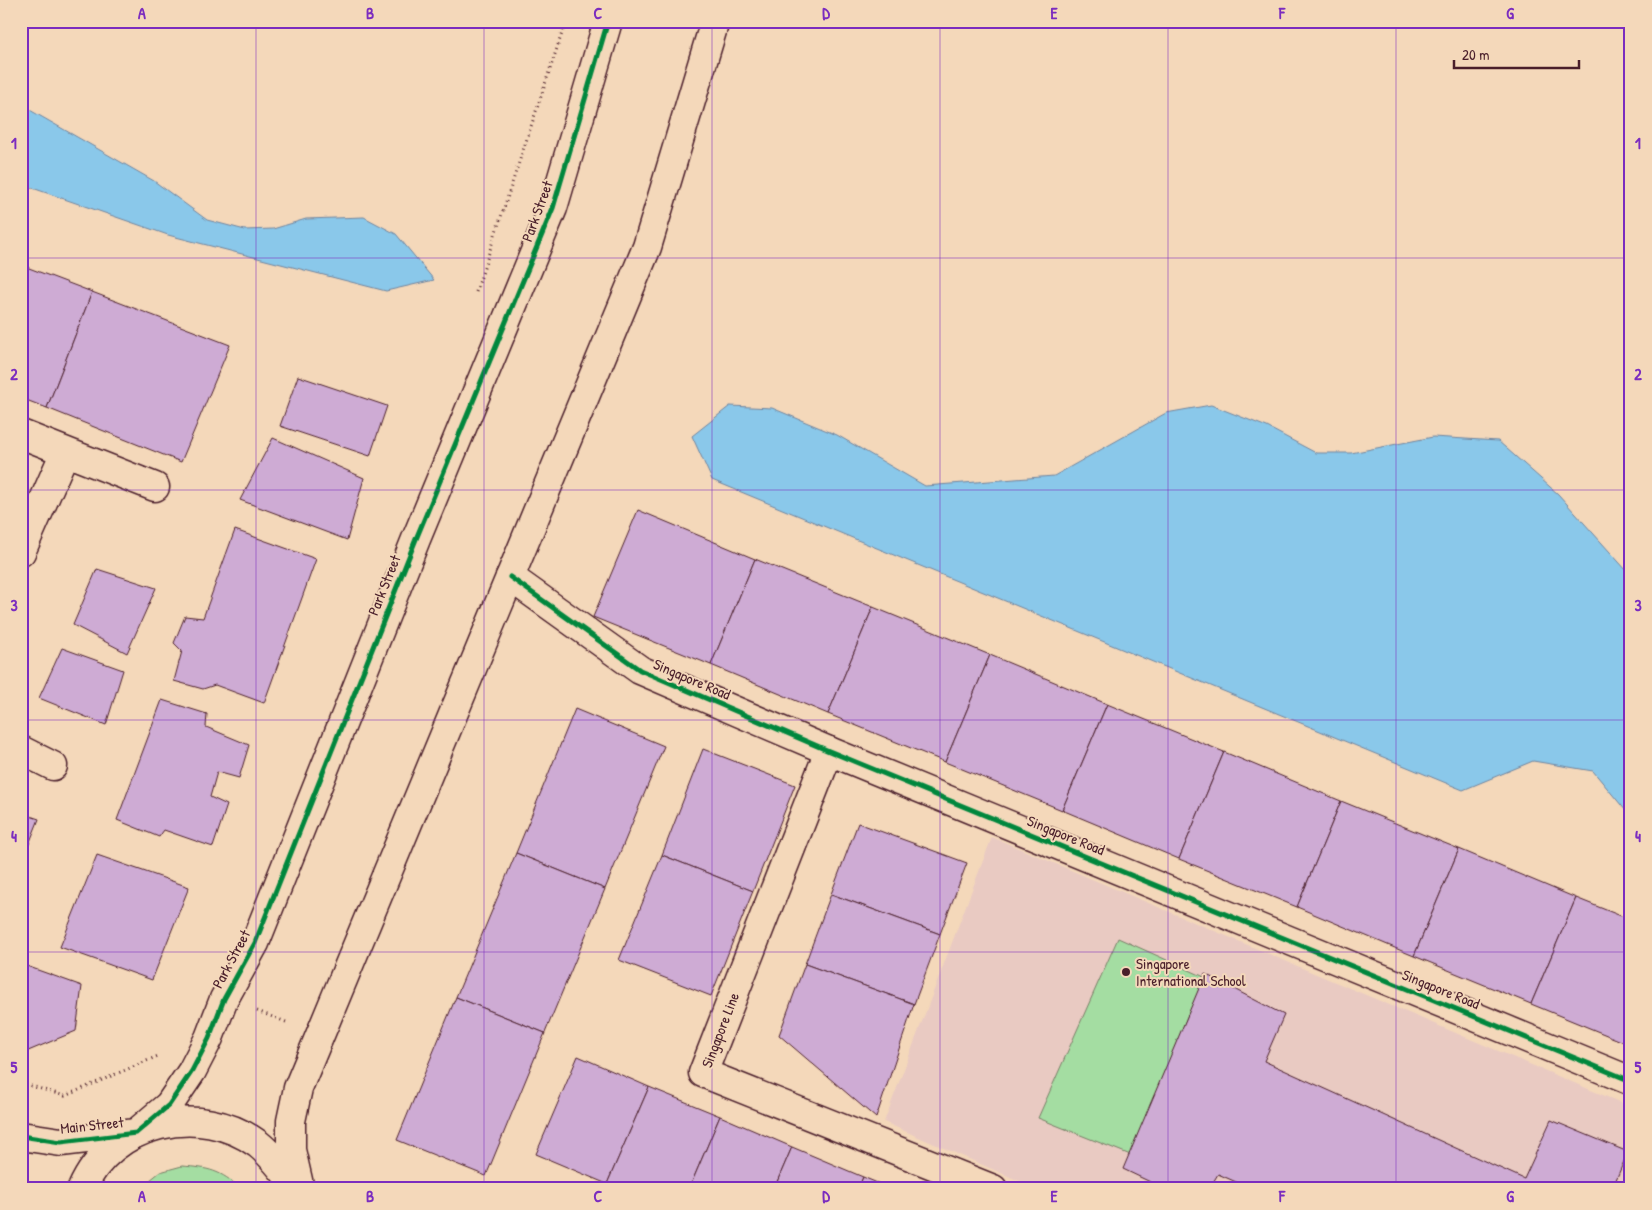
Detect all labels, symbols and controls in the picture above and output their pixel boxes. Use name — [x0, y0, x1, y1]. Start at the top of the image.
text: A — [138, 2, 146, 24]
text: B — [366, 2, 374, 24]
text: C — [594, 2, 603, 24]
text: D — [822, 2, 830, 24]
text: E — [1050, 2, 1058, 24]
text: F — [1278, 2, 1286, 24]
text: G — [1506, 2, 1514, 24]
scale bar — [1454, 38, 1580, 70]
text: 20 m — [1462, 44, 1489, 65]
text: 1 — [11, 132, 17, 154]
text: 1 — [1635, 132, 1641, 154]
street label: Park Street — [516, 177, 558, 244]
text: 2 — [10, 363, 18, 385]
text: 2 — [1634, 363, 1642, 385]
street label: Park Street — [362, 551, 406, 618]
text: 3 — [10, 594, 18, 616]
text: 3 — [1634, 594, 1642, 616]
street label: Singapore Road — [650, 653, 734, 705]
street label: Singapore Road — [1024, 810, 1108, 860]
text: 4 — [11, 825, 17, 847]
text: 4 — [1635, 825, 1641, 847]
street label: Park Street — [207, 925, 256, 992]
place label: Singapore International School — [1136, 953, 1246, 991]
street label: Singapore Road — [1399, 964, 1483, 1014]
marker: Singapore International School — [1120, 966, 1132, 978]
street label: Singapore Line — [696, 989, 744, 1071]
text: 5 — [11, 1056, 18, 1078]
text: 5 — [1635, 1056, 1642, 1078]
street label: Main Street — [59, 1111, 125, 1139]
text: A — [138, 1185, 146, 1207]
text: B — [366, 1185, 374, 1207]
text: C — [594, 1185, 603, 1207]
text: D — [822, 1185, 830, 1207]
text: E — [1050, 1185, 1058, 1207]
text: F — [1278, 1185, 1286, 1207]
text: G — [1506, 1185, 1514, 1207]

